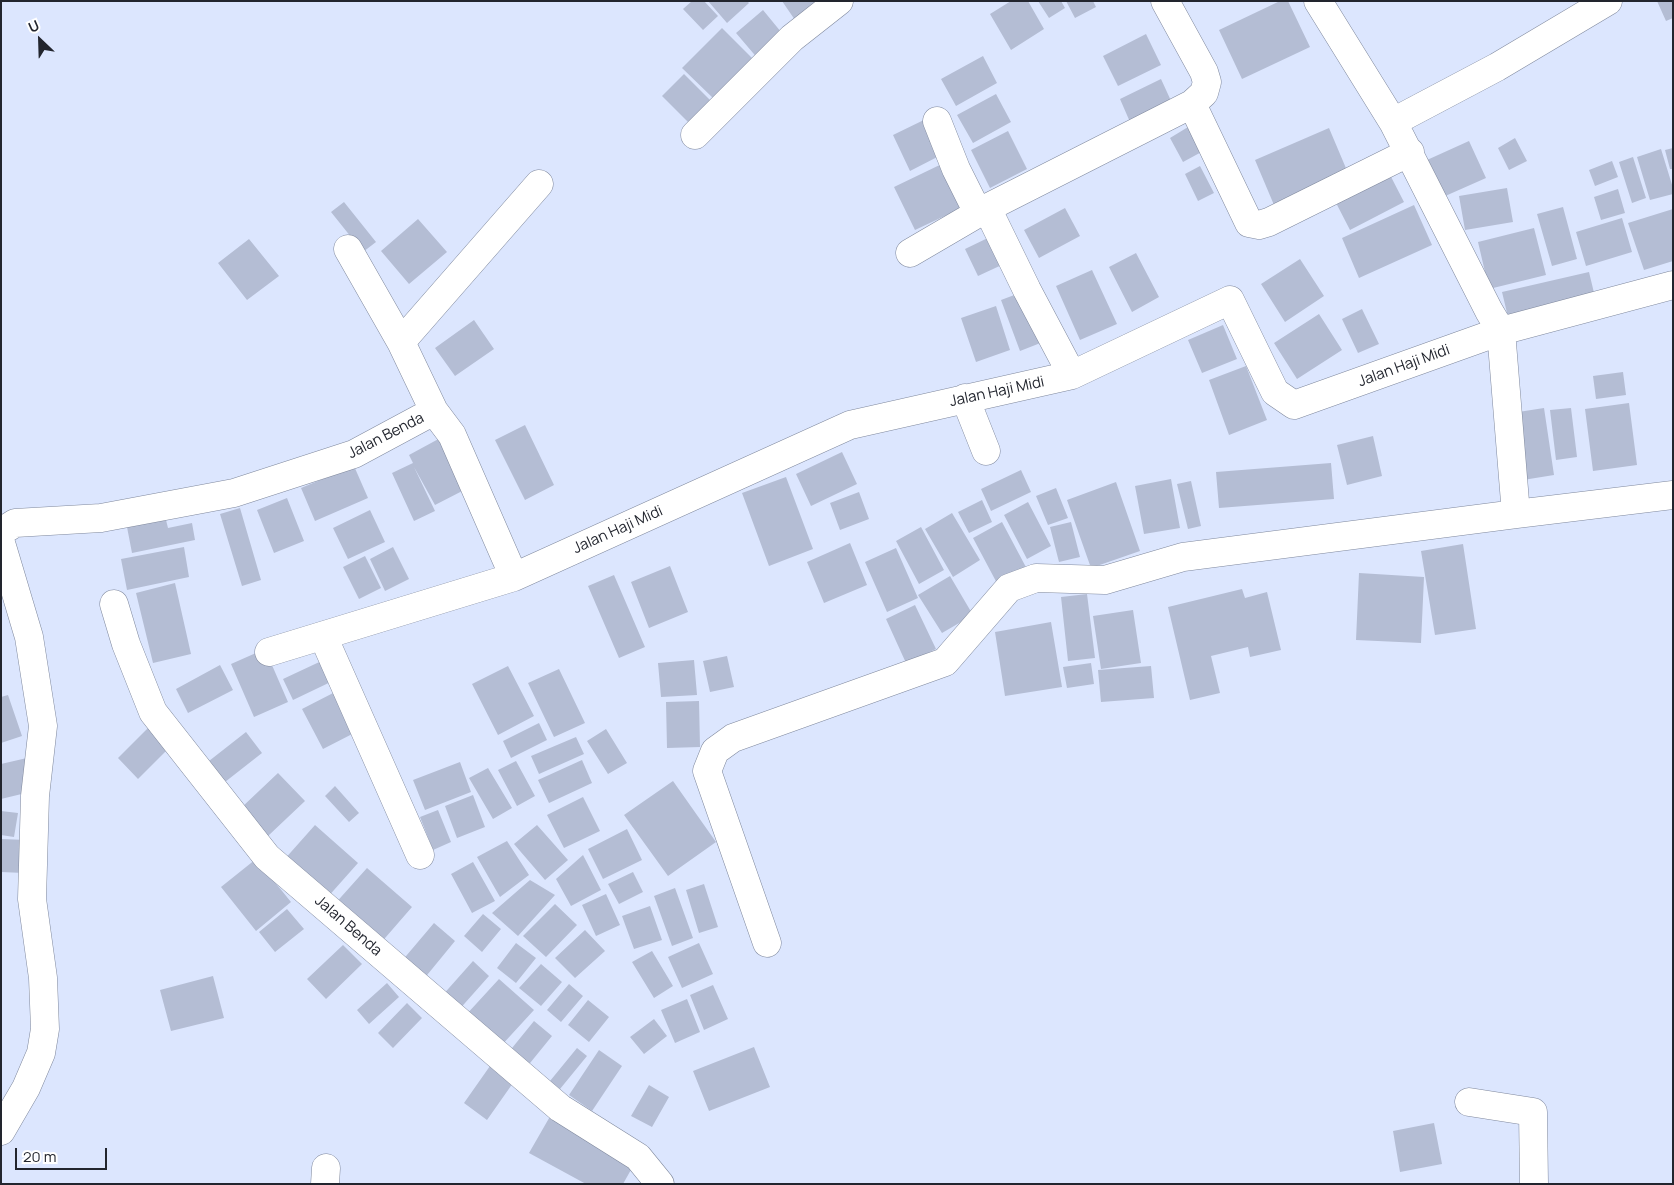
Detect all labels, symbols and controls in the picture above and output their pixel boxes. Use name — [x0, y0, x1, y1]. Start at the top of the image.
north arrow — [15, 15, 65, 65]
text: U — [25, 15, 42, 37]
street label: Jalan Haji Midi — [1356, 341, 1452, 391]
street label: Jalan Haji Midi — [948, 373, 1046, 411]
street label: Jalan Benda — [345, 409, 427, 463]
street label: Jalan Haji Midi — [570, 502, 666, 558]
street label: Jalan Benda — [311, 892, 385, 960]
scale bar — [18, 1138, 110, 1170]
text: 20 m — [23, 1146, 56, 1167]

